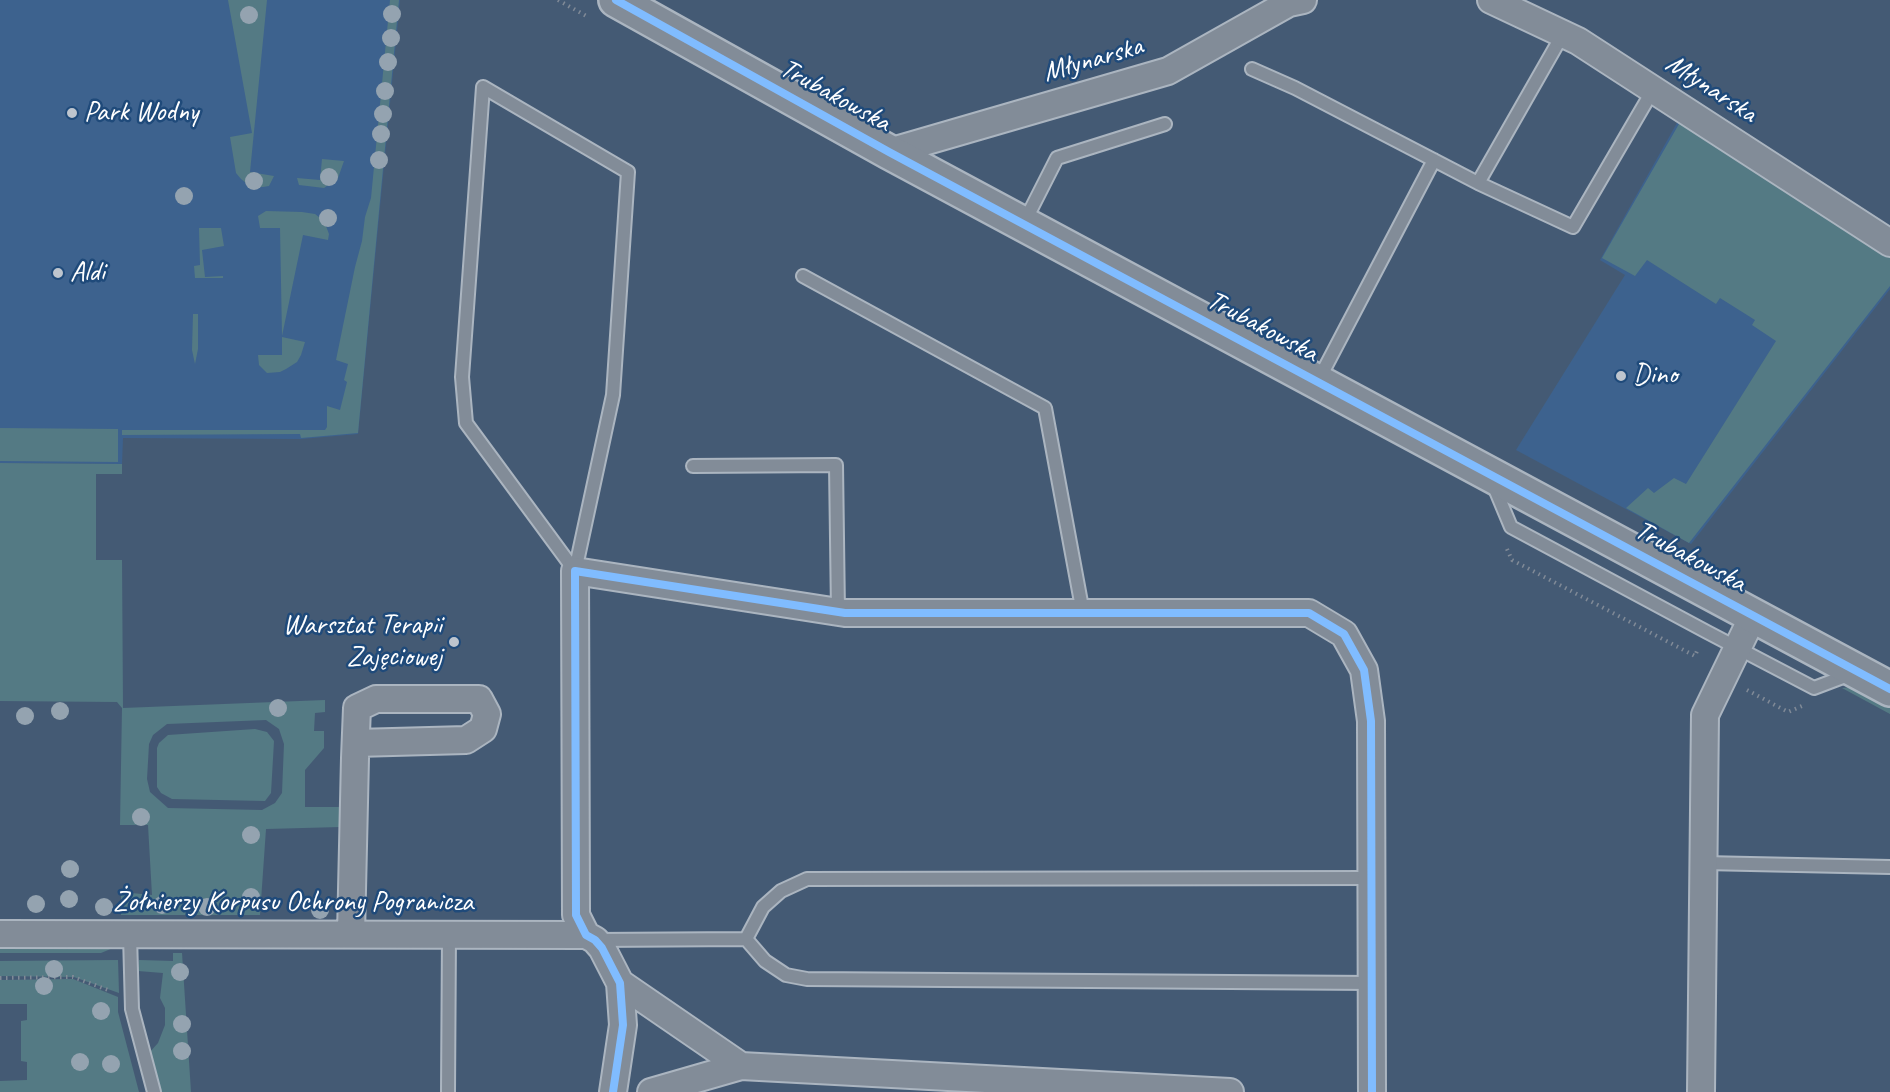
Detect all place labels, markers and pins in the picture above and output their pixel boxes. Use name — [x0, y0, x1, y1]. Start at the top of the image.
place label: Park Wodny — [84, 96, 198, 130]
marker: Park Wodny — [65, 106, 79, 120]
place label: Aldi — [70, 256, 105, 290]
marker: Aldi — [51, 266, 65, 280]
place label: Dino — [1633, 359, 1677, 393]
marker: Dino — [1614, 369, 1628, 383]
place label: Warsztat Terapii Zajęciowej — [283, 609, 442, 675]
marker: Warsztat Terapii Zajęciowej — [447, 635, 461, 649]

